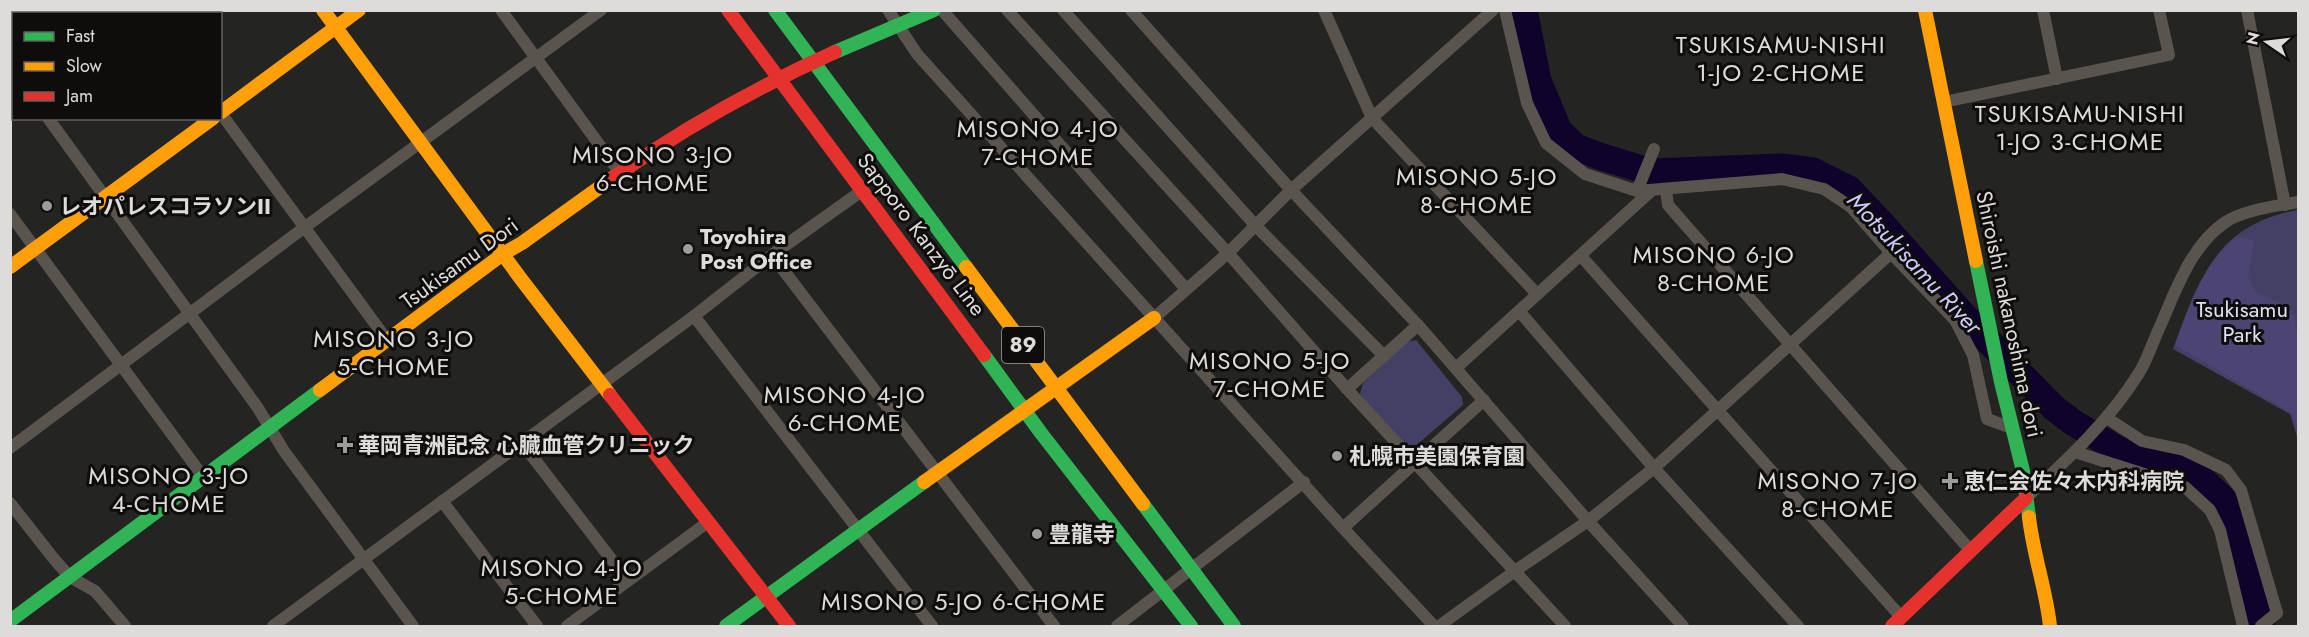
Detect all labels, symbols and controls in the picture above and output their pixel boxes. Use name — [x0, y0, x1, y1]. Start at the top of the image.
legend — [12, 12, 222, 120]
north arrow — [2237, 12, 2297, 72]
text: Fast — [66, 23, 95, 49]
district label: TSUKISAMU-NISHI 1-JO 2-CHOME — [1676, 27, 1886, 90]
text: N — [2240, 30, 2266, 47]
text: Slow — [66, 53, 103, 79]
text: Jam — [64, 83, 93, 109]
district label: TSUKISAMU-NISHI 1-JO 3-CHOME — [1975, 96, 2185, 159]
district label: MISONO 4-JO 7-CHOME — [957, 111, 1119, 174]
district label: MISONO 3-JO 6-CHOME — [572, 137, 734, 200]
street label: Sapporo Kanzyō Line — [850, 146, 994, 322]
district label: MISONO 5-JO 8-CHOME — [1396, 159, 1558, 222]
water label: Motsukisamu River — [1839, 184, 1992, 344]
street label: Shiroishi nakanoshima dori — [1968, 188, 2052, 440]
place label: レオパレスコラソンII — [59, 190, 271, 222]
marker: レオパレスコラソンII — [40, 199, 54, 213]
street label: Tsukisamu Dori — [393, 209, 525, 317]
place label: Toyohira Post Office — [700, 220, 812, 277]
district label: MISONO 6-JO 8-CHOME — [1633, 237, 1795, 300]
marker: Toyohira Post Office — [681, 242, 695, 256]
park label: Tsukisamu Park — [2196, 293, 2288, 350]
district label: MISONO 3-JO 5-CHOME — [313, 321, 475, 384]
road number: 89 — [1002, 327, 1044, 363]
district label: MISONO 5-JO 7-CHOME — [1189, 343, 1351, 406]
district label: MISONO 4-JO 6-CHOME — [764, 377, 926, 440]
place label: 華岡青洲記念 心臓血管クリニック — [358, 429, 695, 461]
marker: 華岡青洲記念 心臓血管クリニック — [336, 436, 354, 454]
place label: 札幌市美園保育園 — [1349, 440, 1525, 472]
marker: 札幌市美園保育園 — [1330, 449, 1344, 463]
district label: MISONO 3-JO 4-CHOME — [88, 458, 250, 521]
district label: MISONO 7-JO 8-CHOME — [1757, 463, 1919, 526]
place label: 恵仁会佐々木内科病院 — [1964, 465, 2184, 497]
marker: 恵仁会佐々木内科病院 — [1941, 472, 1959, 490]
place label: 豊龍寺 — [1049, 518, 1115, 550]
marker: 豊龍寺 — [1030, 527, 1044, 541]
district label: MISONO 4-JO 5-CHOME — [481, 550, 643, 613]
district label: MISONO 5-JO 6-CHOME — [821, 584, 1107, 619]

